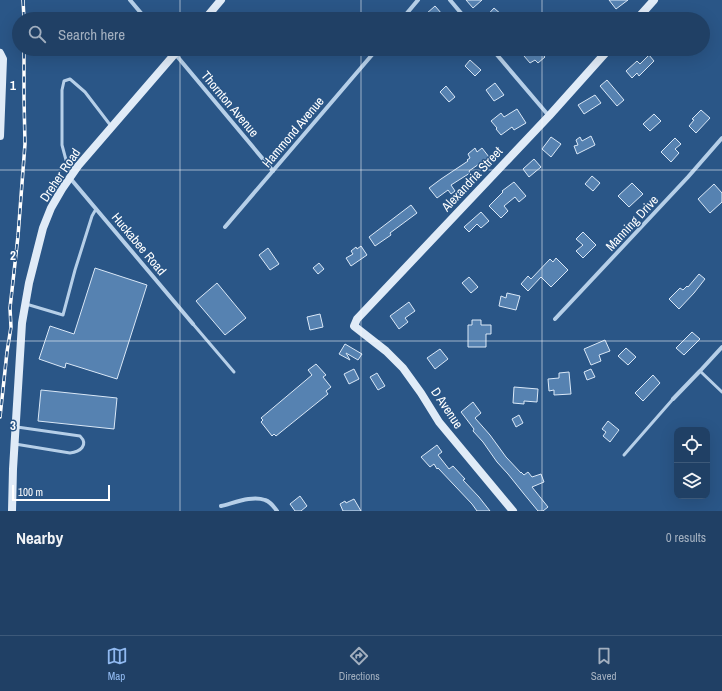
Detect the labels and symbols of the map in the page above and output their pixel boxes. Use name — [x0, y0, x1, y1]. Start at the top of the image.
street label: Thornton Avenue — [197, 67, 263, 141]
text: 1 — [10, 77, 16, 94]
street label: Hammond Avenue — [258, 93, 328, 171]
street label: Alexandria Street — [437, 143, 506, 216]
street label: Dreher Road — [36, 145, 84, 205]
street label: Manning Drive — [602, 192, 662, 254]
street label: Huckabee Road — [108, 209, 170, 279]
text: 2 — [10, 247, 16, 264]
street label: D Avenue — [427, 384, 467, 432]
text: 3 — [10, 417, 16, 434]
scale bar — [12, 483, 110, 502]

